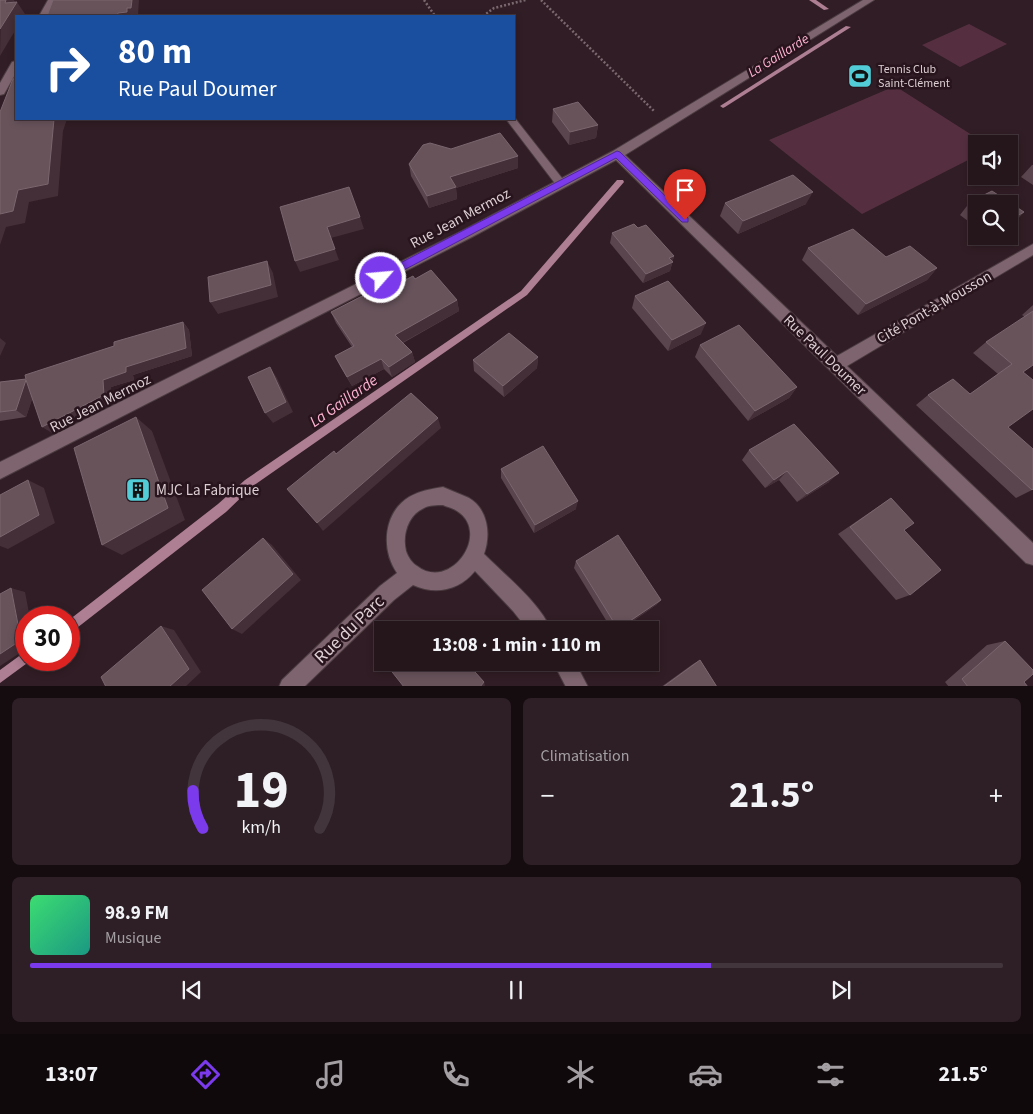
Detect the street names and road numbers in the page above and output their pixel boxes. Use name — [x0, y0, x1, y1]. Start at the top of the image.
street label: Rue Jean Mermoz — [406, 183, 514, 254]
street label: Cité Pont-à-Mousson — [873, 266, 996, 349]
street label: Rue Paul Doumer — [778, 310, 871, 401]
street label: Rue Jean Mermoz — [46, 369, 154, 438]
street label: Rue du Parc — [309, 590, 390, 669]

